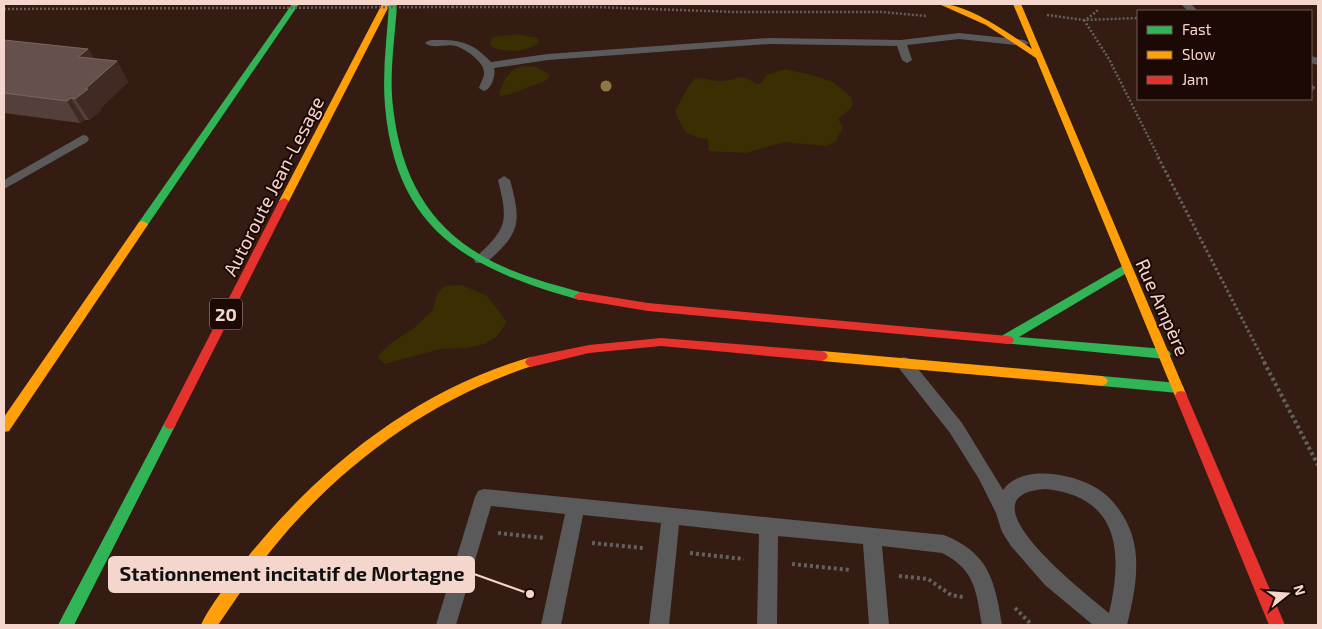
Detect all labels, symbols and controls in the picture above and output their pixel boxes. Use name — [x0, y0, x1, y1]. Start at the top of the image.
legend — [1137, 10, 1312, 100]
text: Fast — [1182, 20, 1212, 38]
text: Slow — [1182, 45, 1216, 63]
text: Jam — [1182, 70, 1208, 88]
street label: Autoroute Jean-Lesage — [218, 92, 328, 280]
street label: Rue Ampère — [1131, 255, 1195, 359]
road number: 20 — [210, 298, 242, 329]
callout: Stationnement incitatif de Mortagne — [109, 557, 474, 592]
text: Stationnement incitatif de Mortagne — [120, 561, 464, 585]
north arrow — [1262, 569, 1312, 619]
text: N — [1290, 583, 1310, 597]

